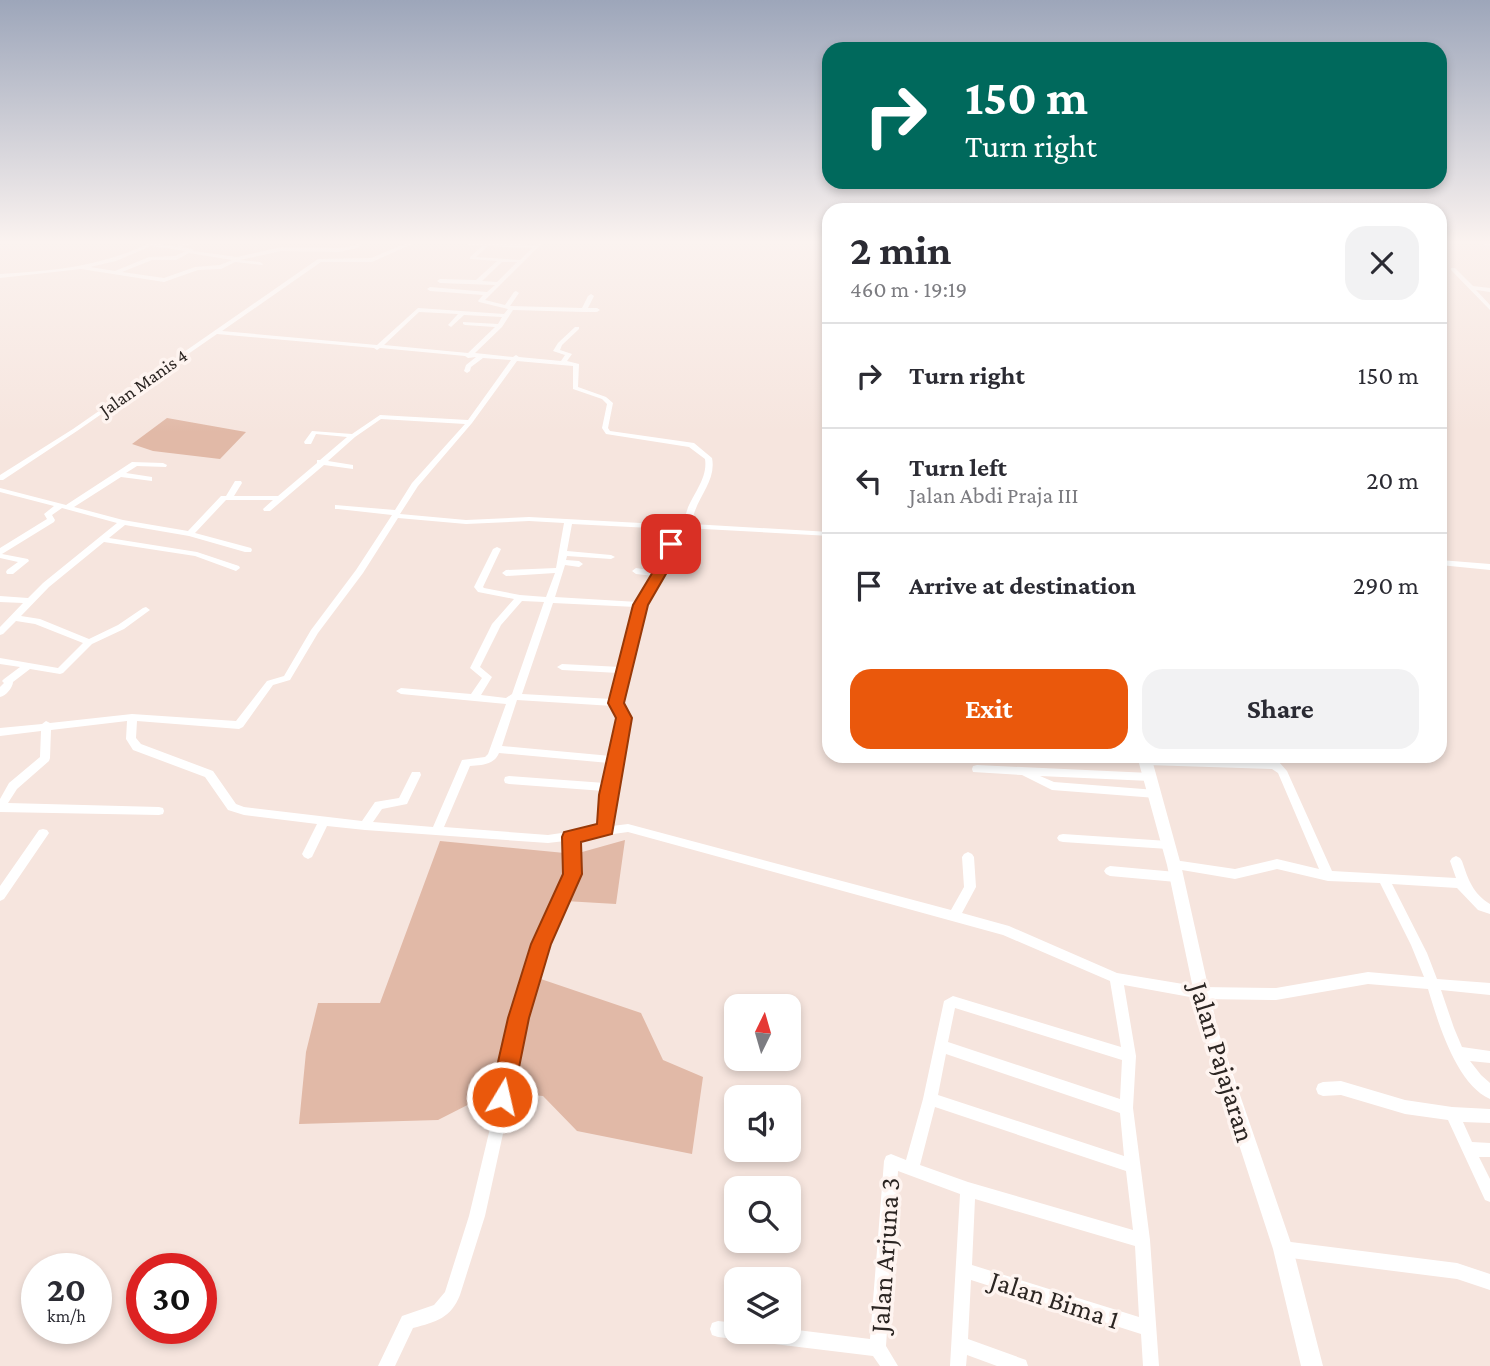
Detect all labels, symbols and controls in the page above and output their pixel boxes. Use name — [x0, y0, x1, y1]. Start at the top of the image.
icon: right — [850, 70, 941, 161]
text: 150 m — [965, 70, 1088, 125]
text: Turn right — [965, 128, 1097, 164]
text: 2 min — [850, 226, 951, 273]
button: close — [1345, 226, 1419, 300]
text: 460 m · 19:19 — [850, 276, 967, 302]
street label: Jalan Manis 4 — [94, 344, 191, 422]
icon: right — [850, 357, 888, 395]
text: Turn right — [909, 361, 1025, 390]
text: 150 m — [1358, 361, 1419, 390]
text: Turn left — [909, 453, 1007, 482]
icon: left — [850, 462, 888, 500]
text: 20 m — [1366, 466, 1419, 495]
text: Jalan Abdi Praja III — [909, 482, 1078, 508]
pin — [641, 514, 701, 574]
icon: arrive — [652, 525, 690, 563]
icon: arrive — [850, 567, 888, 605]
text: Arrive at destination — [909, 571, 1136, 600]
text: 290 m — [1353, 571, 1419, 600]
button: Exit — [850, 669, 1128, 749]
button: Share — [1142, 669, 1419, 749]
street label: Jalan Pajajaran — [1183, 976, 1262, 1146]
north arrow — [724, 994, 802, 1071]
map controls — [724, 994, 801, 1344]
position arrow — [465, 1060, 539, 1134]
button: sound — [724, 1085, 801, 1162]
button: search — [724, 1176, 801, 1253]
street label: Jalan Arjuna 3 — [863, 1176, 905, 1337]
speed limit sign: 30 — [126, 1253, 217, 1344]
street label: Jalan Bima 1 — [983, 1263, 1124, 1335]
button: layers — [724, 1267, 801, 1344]
text: 20 — [47, 1270, 86, 1309]
text: km/h — [47, 1306, 86, 1326]

